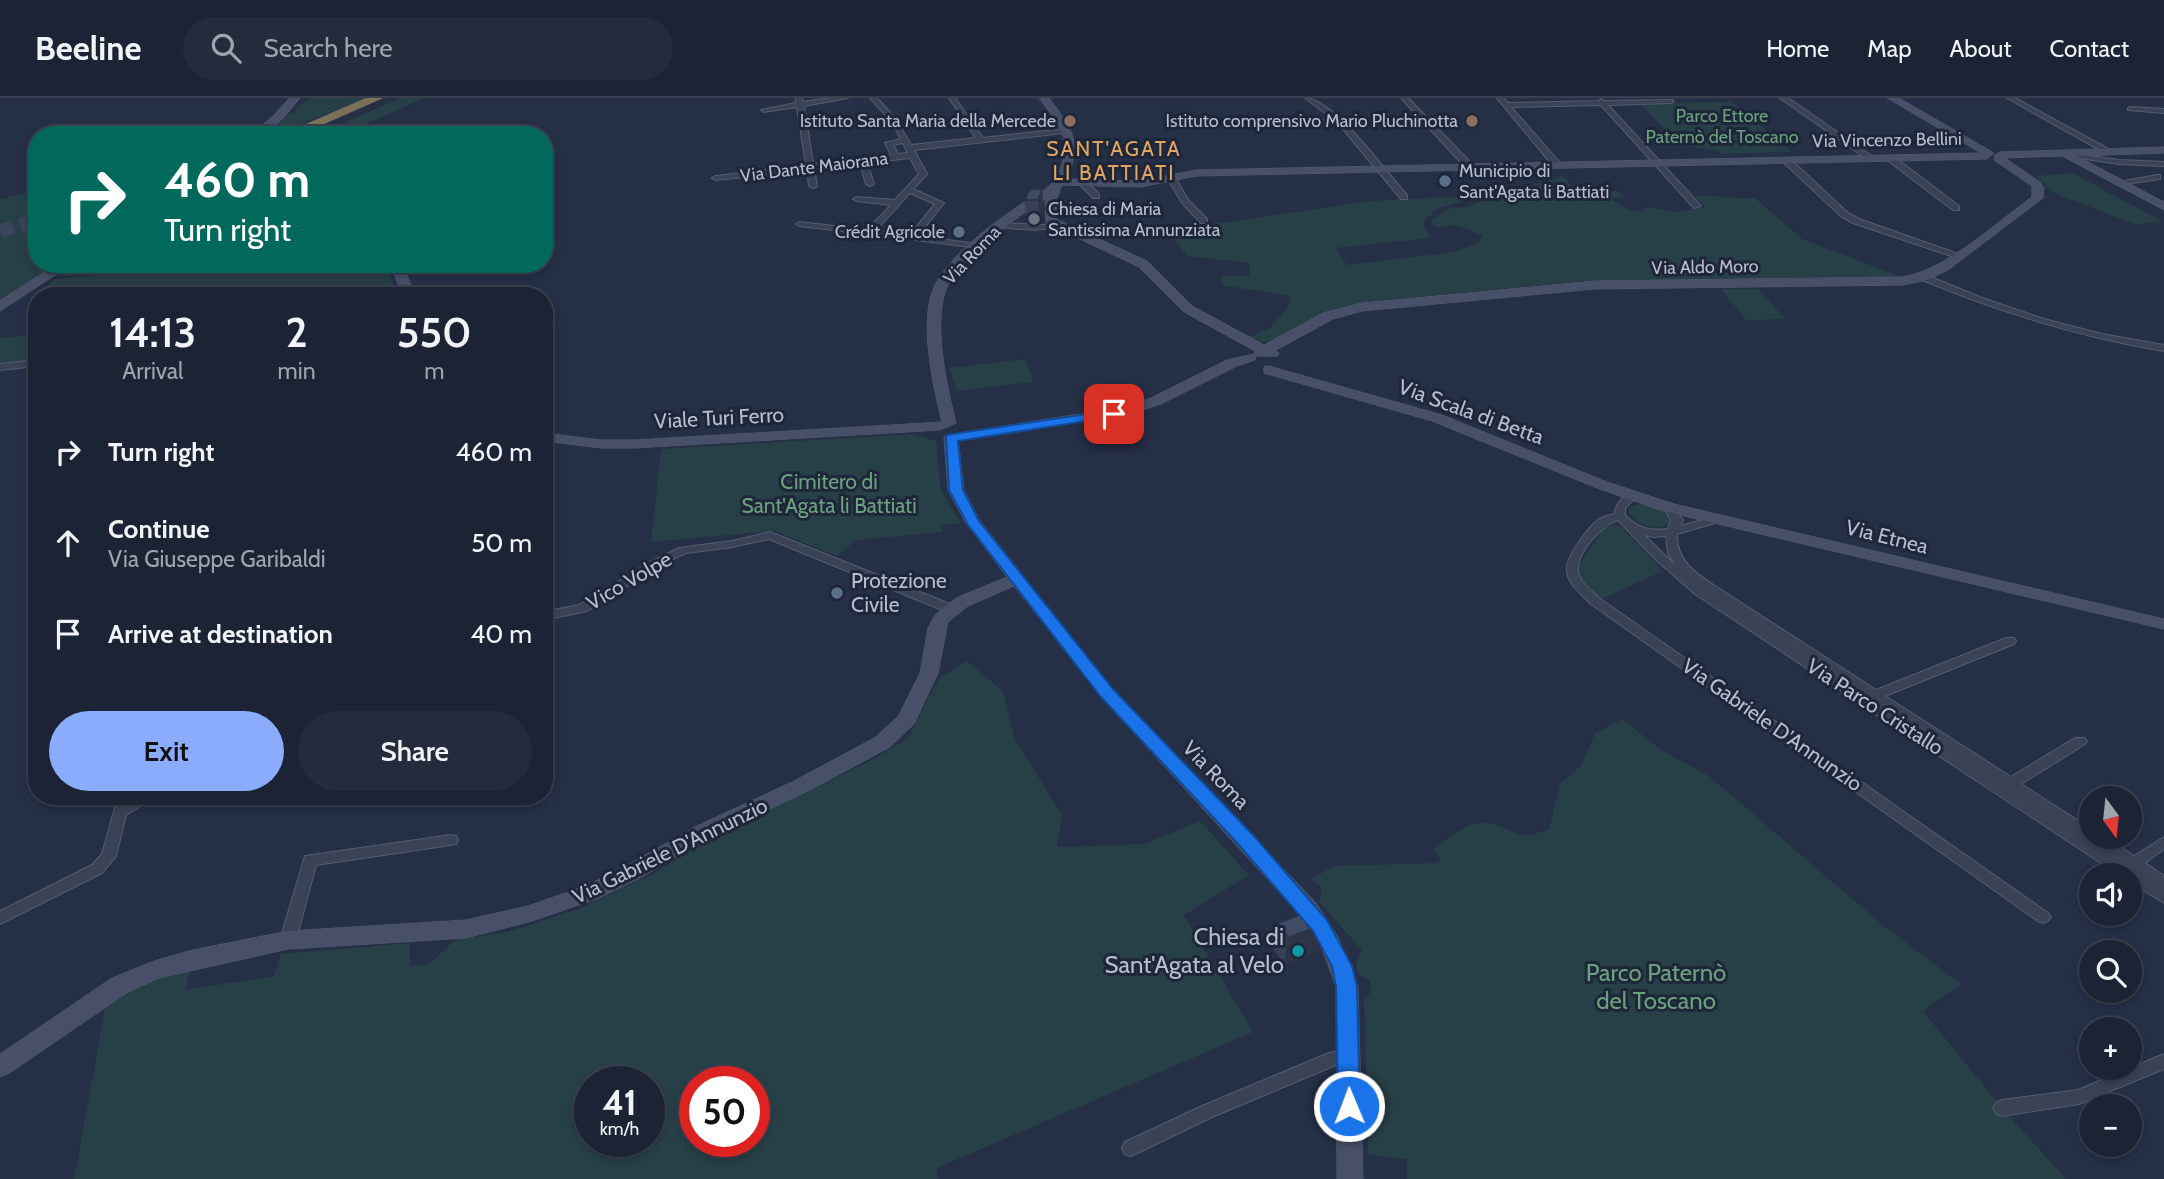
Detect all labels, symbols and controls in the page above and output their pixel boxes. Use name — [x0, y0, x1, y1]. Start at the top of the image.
search box — [183, 17, 673, 80]
text: Beeline — [35, 28, 141, 68]
icon: search — [207, 29, 245, 67]
text: Search here — [263, 32, 393, 64]
text: Home — [1766, 34, 1829, 63]
text: Map — [1867, 34, 1912, 63]
text: About — [1950, 34, 2012, 63]
text: Contact — [2050, 34, 2129, 63]
park label: Parco Ettore Paternò del Toscano — [1645, 105, 1799, 148]
place label: Istituto Santa Maria della Mercede — [800, 110, 1056, 132]
place label: Istituto comprensivo Mario Pluchinotta — [1166, 110, 1458, 132]
marker: Istituto Santa Maria della Mercede — [1062, 113, 1078, 129]
marker: Istituto comprensivo Mario Pluchinotta — [1464, 113, 1480, 129]
street label: Via Vincenzo Bellini — [1812, 128, 1962, 152]
district label: SANT'AGATA LI BATTIATI — [1046, 136, 1182, 185]
street label: Via Dante Maiorana — [739, 147, 890, 187]
text: 460 m — [164, 150, 310, 209]
icon: right — [49, 154, 140, 245]
place label: Municipio di Sant'Agata li Battiati — [1459, 160, 1609, 203]
marker: Municipio di Sant'Agata li Battiati — [1437, 173, 1453, 189]
place label: Chiesa di Maria Santissima Annunziata — [1048, 198, 1221, 241]
text: Turn right — [164, 210, 291, 249]
marker: Chiesa di Maria Santissima Annunziata — [1026, 211, 1042, 227]
place label: Crédit Agricole — [835, 221, 945, 243]
street label: Via Roma — [939, 221, 1006, 289]
marker: Crédit Agricole — [951, 224, 967, 240]
street label: Via Aldo Moro — [1651, 255, 1759, 279]
text: 14:13 — [109, 306, 196, 358]
text: 2 — [285, 306, 308, 358]
text: 550 — [397, 306, 472, 358]
text: Arrival — [122, 357, 183, 385]
text: min — [278, 357, 316, 385]
text: m — [424, 357, 444, 385]
street label: Via Scala di Betta — [1395, 374, 1547, 449]
pin — [1084, 384, 1144, 444]
icon: arrive — [1095, 395, 1133, 433]
street label: Viale Turi Ferro — [653, 402, 785, 433]
icon: right — [49, 433, 87, 471]
text: Turn right — [108, 436, 214, 468]
text: 460 m — [455, 436, 532, 468]
park label: Cimitero di Sant'Agata li Battiati — [741, 469, 917, 518]
text: Continue — [108, 513, 210, 545]
street label: Via Etnea — [1843, 514, 1931, 559]
icon: ahead — [49, 524, 87, 562]
text: 50 m — [471, 527, 532, 559]
text: Via Giuseppe Garibaldi — [108, 545, 326, 573]
street label: Vico Volpe — [582, 546, 676, 615]
place label: Protezione Civile — [851, 568, 947, 617]
marker: Protezione Civile — [829, 585, 845, 601]
icon: arrive — [49, 615, 87, 653]
text: Arrive at destination — [108, 618, 333, 650]
text: 40 m — [470, 618, 532, 650]
street label: Via Gabriele D'Annunzio — [1677, 653, 1867, 796]
street label: Via Parco Cristallo — [1802, 653, 1948, 760]
button: Exit — [49, 711, 284, 791]
button: Share — [298, 711, 532, 791]
street label: Via Roma — [1178, 735, 1255, 814]
north arrow — [2079, 786, 2142, 849]
map controls — [2079, 786, 2142, 1157]
street label: Via Gabriele D'Annunzio — [568, 792, 771, 909]
button: sound — [2079, 863, 2142, 926]
place label: Chiesa di Sant'Agata al Velo — [1104, 922, 1284, 979]
button: search — [2079, 940, 2142, 1003]
marker: Chiesa di Sant'Agata al Velo — [1290, 943, 1306, 959]
park label: Parco Paternò del Toscano — [1586, 958, 1726, 1015]
button: + — [2079, 1017, 2142, 1080]
speed limit sign: 50 — [679, 1066, 770, 1157]
position arrow — [1312, 1069, 1386, 1143]
text: 41 — [602, 1081, 637, 1124]
button: − — [2079, 1094, 2142, 1157]
text: km/h — [600, 1118, 639, 1140]

